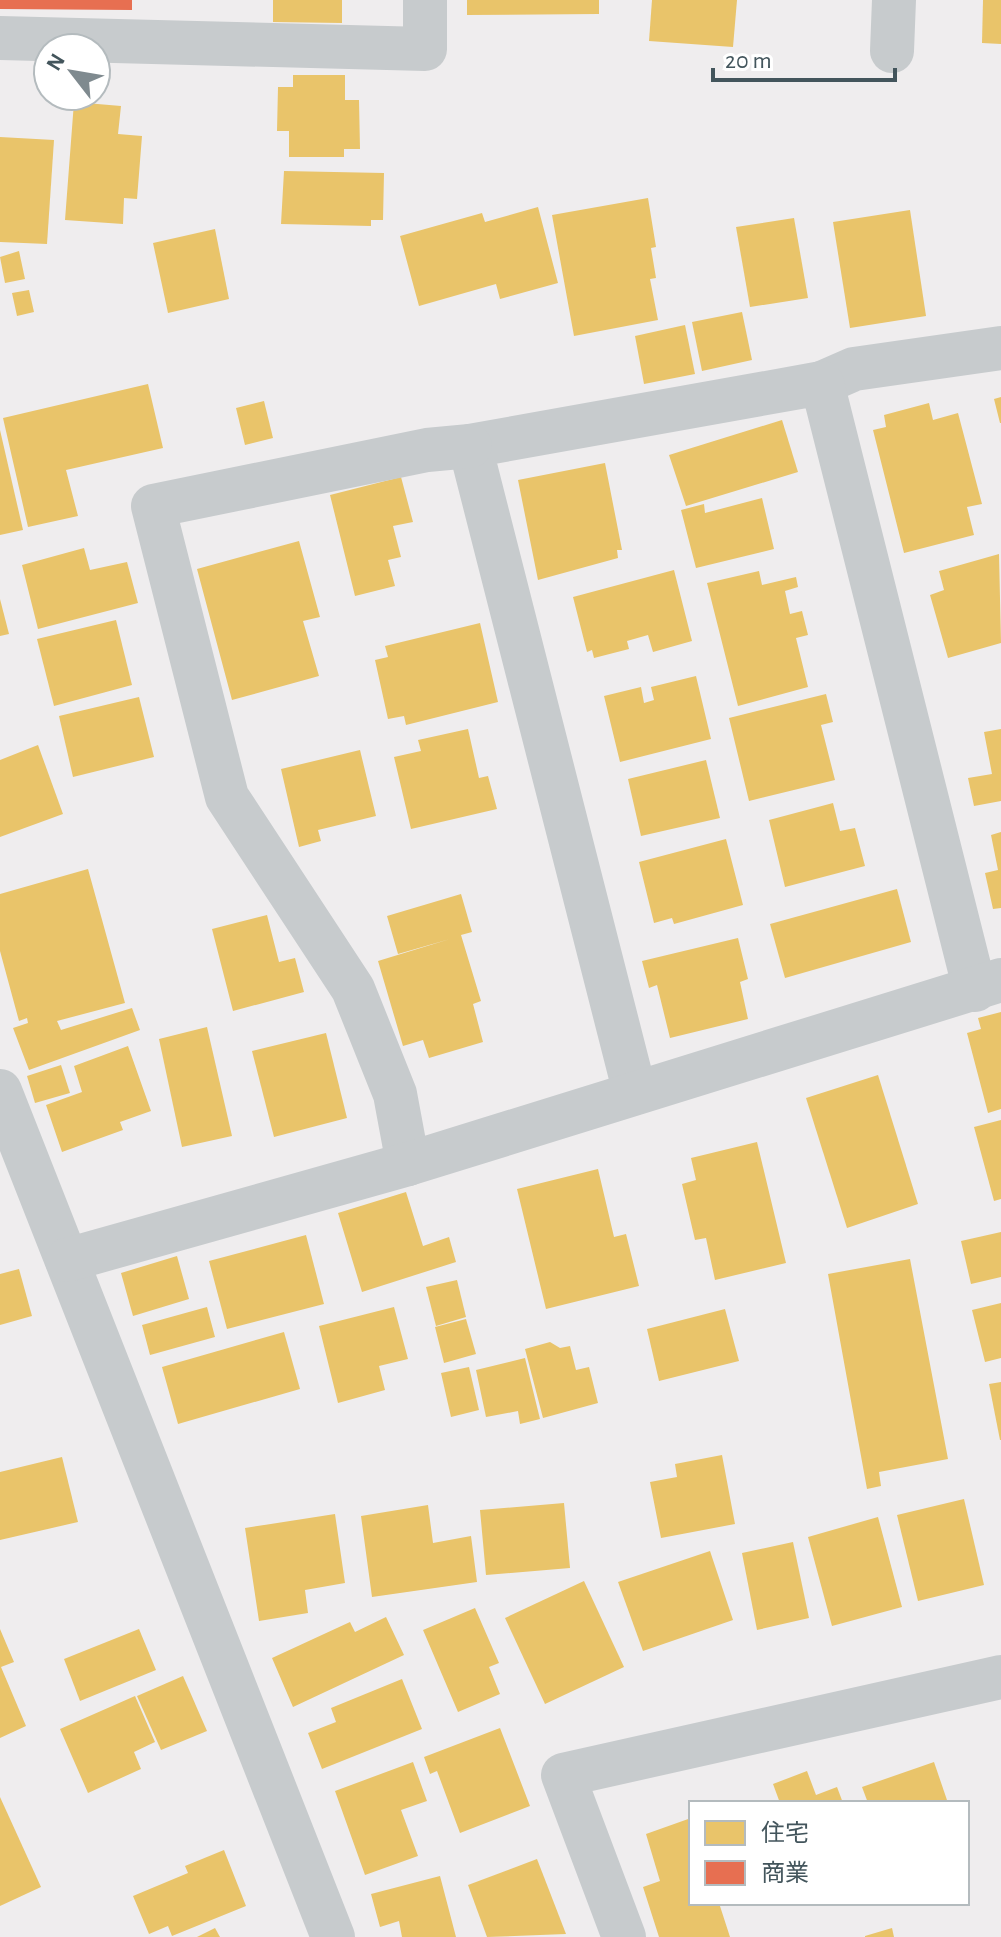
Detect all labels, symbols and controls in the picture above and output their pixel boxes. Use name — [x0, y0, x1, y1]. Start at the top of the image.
north arrow — [32, 32, 112, 112]
scale bar — [713, 32, 895, 82]
text: 20 m — [725, 49, 772, 73]
text: N — [42, 50, 69, 74]
legend — [689, 1801, 969, 1905]
text: 住宅 — [761, 1820, 809, 1846]
text: 商業 — [761, 1860, 809, 1886]

